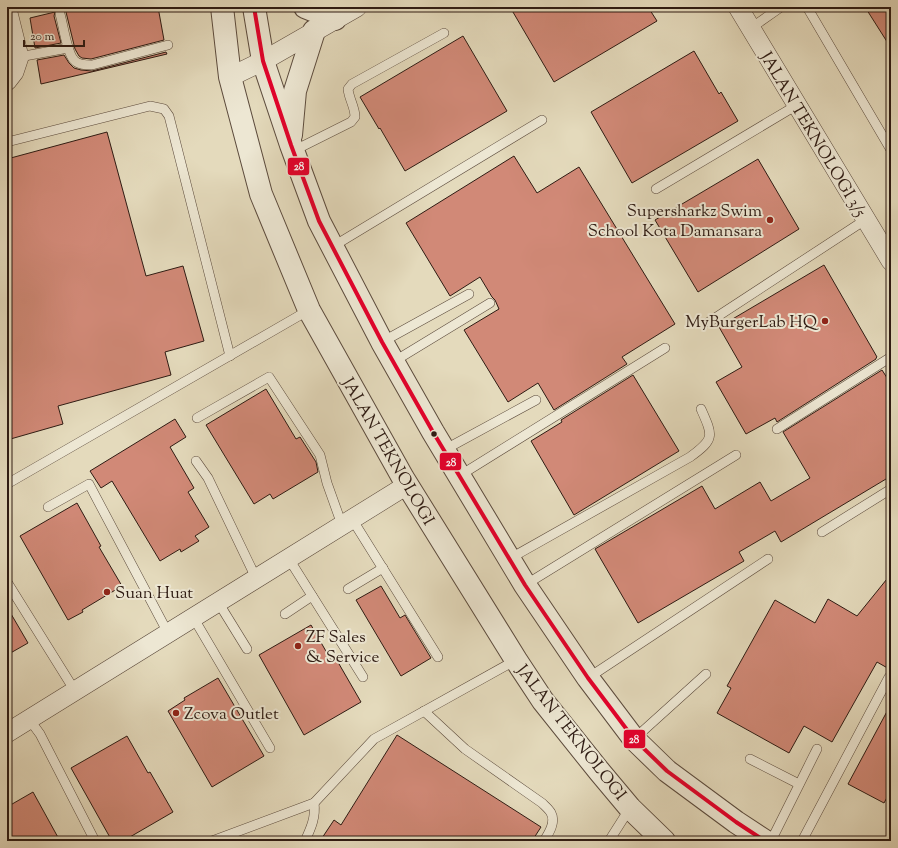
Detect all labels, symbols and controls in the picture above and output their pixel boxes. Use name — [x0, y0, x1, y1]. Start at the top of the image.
scale bar — [24, 22, 84, 48]
text: 20 m — [30, 28, 55, 46]
street label: JALAN TEKNOLOGI 3/5 — [753, 47, 871, 222]
line badge: 28 — [287, 157, 310, 176]
text: 28 — [294, 159, 305, 175]
place label: Supersharkz Swim School Kota Damansara — [588, 200, 762, 244]
marker: Supersharkz Swim School Kota Damansara — [765, 215, 775, 225]
place label: MyBurgerLab HQ — [685, 311, 819, 335]
marker: MyBurgerLab HQ — [820, 316, 830, 326]
street label: JALAN TEKNOLOGI — [335, 373, 440, 531]
unlabelled marker — [429, 429, 439, 439]
line badge: 28 — [439, 452, 462, 471]
text: 28 — [446, 455, 457, 471]
place label: Suan Huat — [115, 582, 193, 606]
marker: Suan Huat — [102, 587, 112, 597]
place label: ZF Sales & Service — [306, 626, 379, 670]
marker: ZF Sales & Service — [293, 641, 303, 651]
street label: JALAN TEKNOLOGI — [509, 659, 631, 807]
place label: Zcova Outlet — [184, 703, 279, 727]
marker: Zcova Outlet — [171, 708, 181, 718]
line badge: 28 — [623, 729, 646, 749]
text: 28 — [629, 732, 640, 748]

